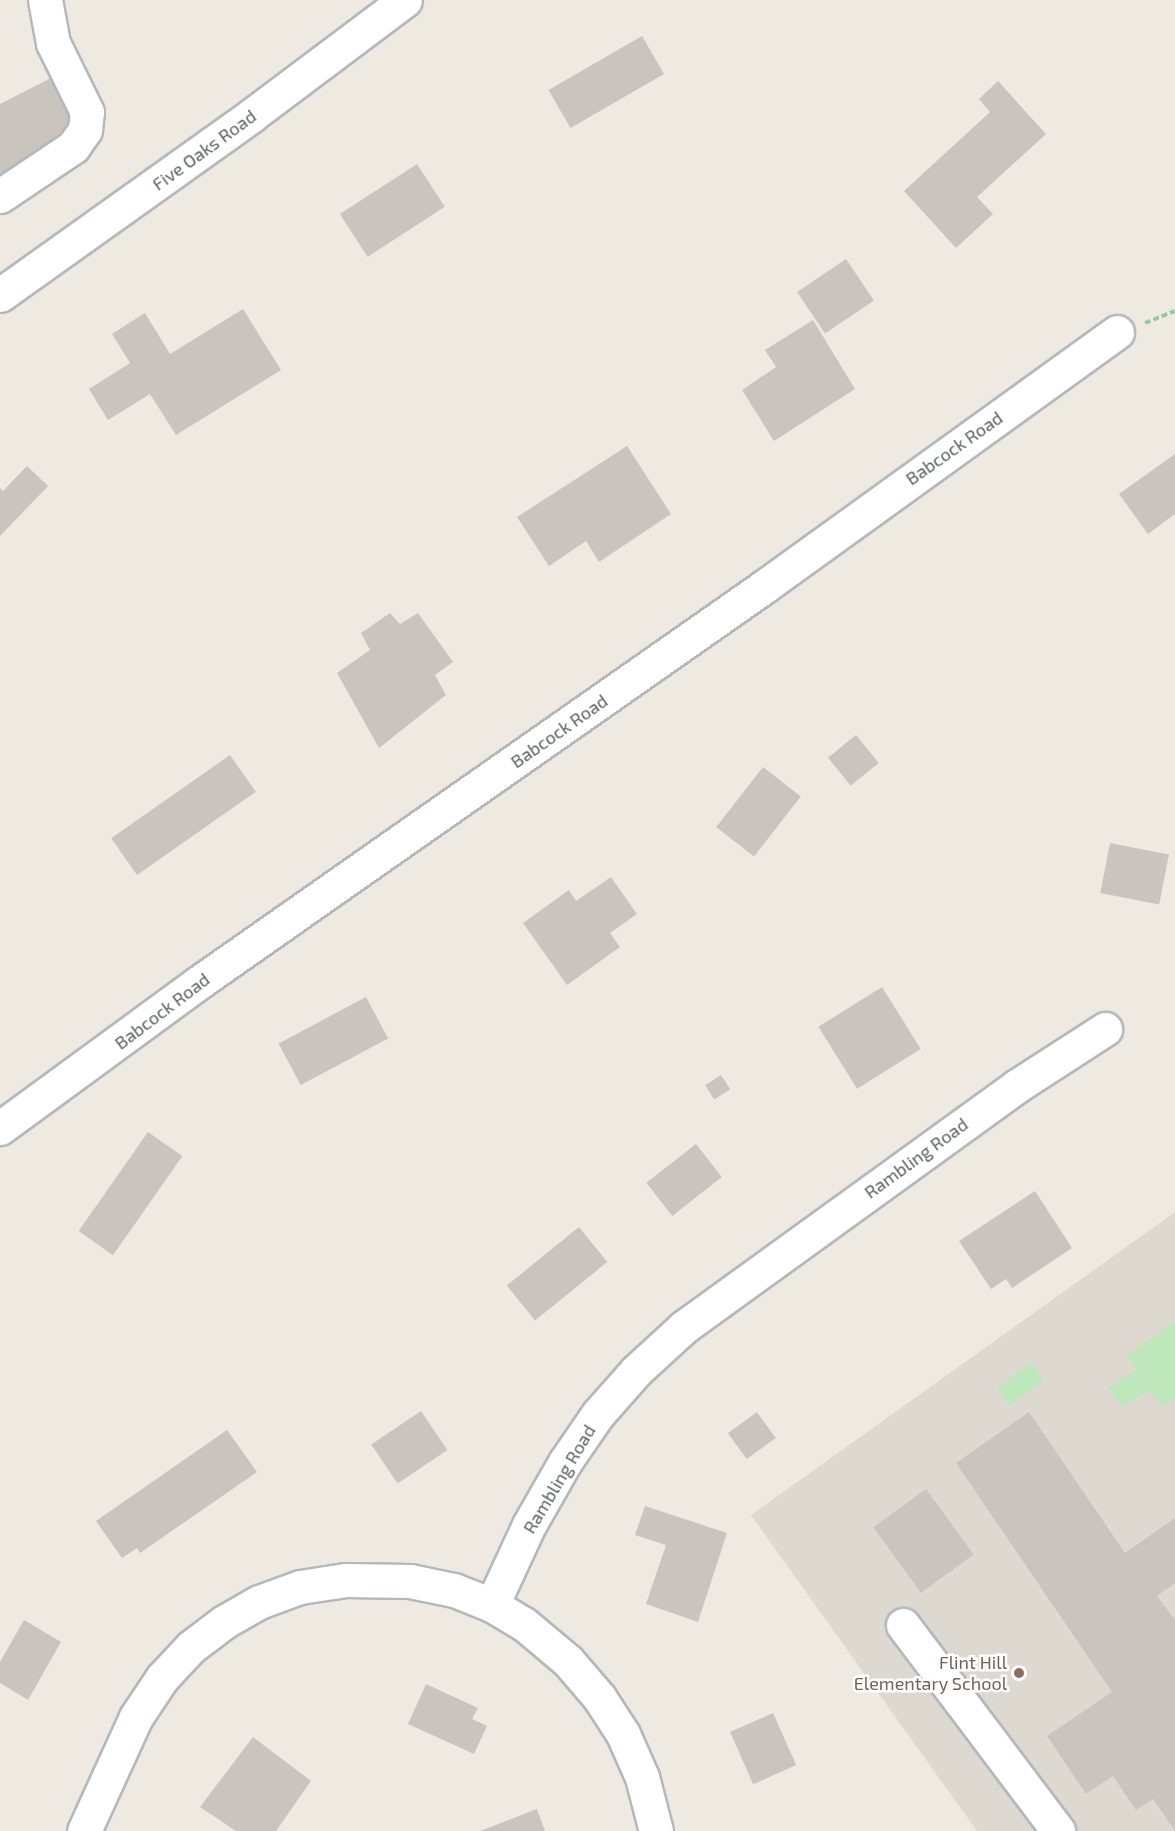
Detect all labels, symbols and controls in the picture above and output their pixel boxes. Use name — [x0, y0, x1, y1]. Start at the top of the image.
street label: Five Oaks Road — [148, 105, 260, 195]
street label: Babcock Road — [901, 407, 1007, 489]
street label: Babcock Road — [506, 690, 612, 772]
street label: Babcock Road — [110, 968, 214, 1054]
street label: Rambling Road — [860, 1113, 972, 1203]
street label: Rambling Road — [518, 1421, 600, 1537]
place label: Flint Hill Elementary School — [853, 1652, 1007, 1694]
marker: Flint Hill Elementary School — [1012, 1666, 1026, 1680]

